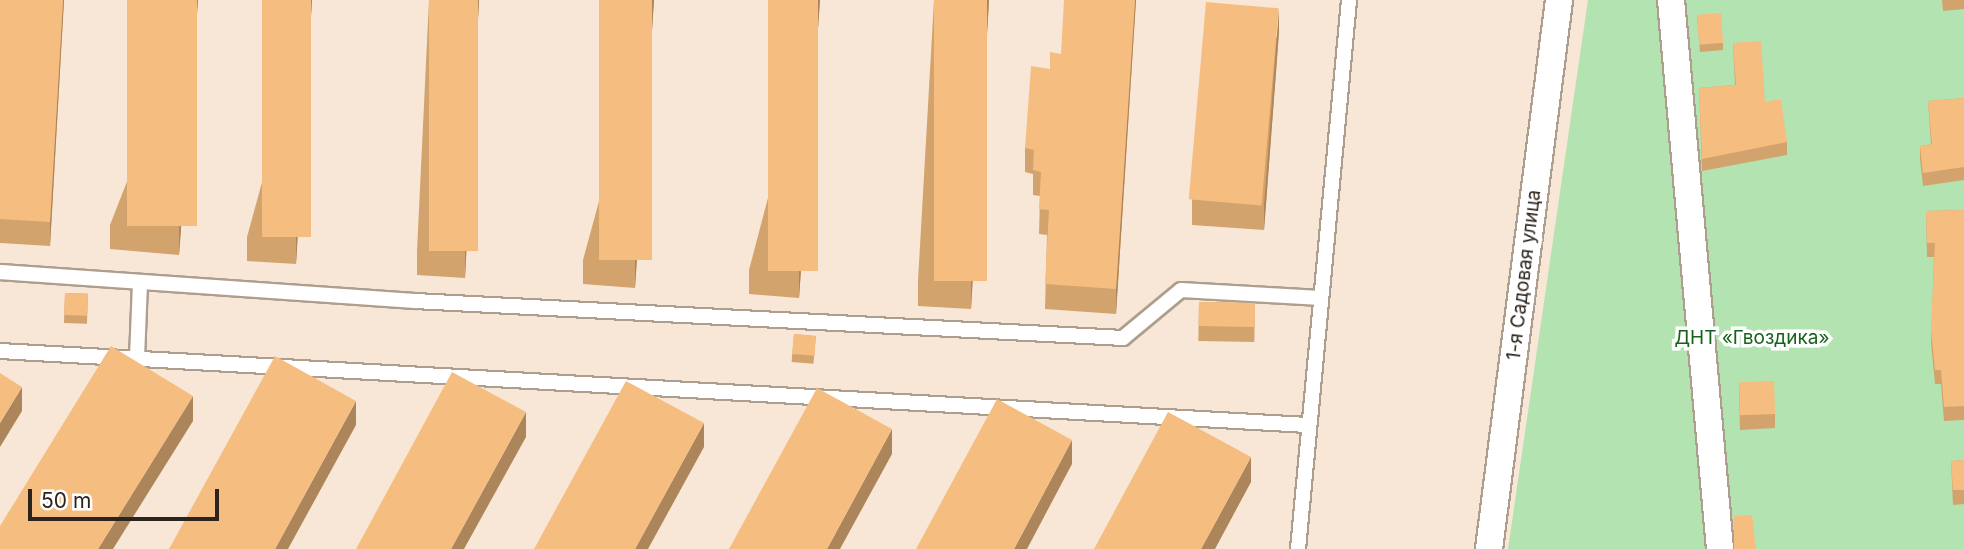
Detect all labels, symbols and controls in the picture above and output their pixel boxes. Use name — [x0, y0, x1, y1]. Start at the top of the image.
street label: 1-я Садовая улица — [1502, 189, 1546, 361]
park label: ДНТ «Гвоздика» — [1675, 327, 1829, 349]
scale bar — [32, 476, 222, 520]
text: 50 m — [41, 488, 91, 513]

